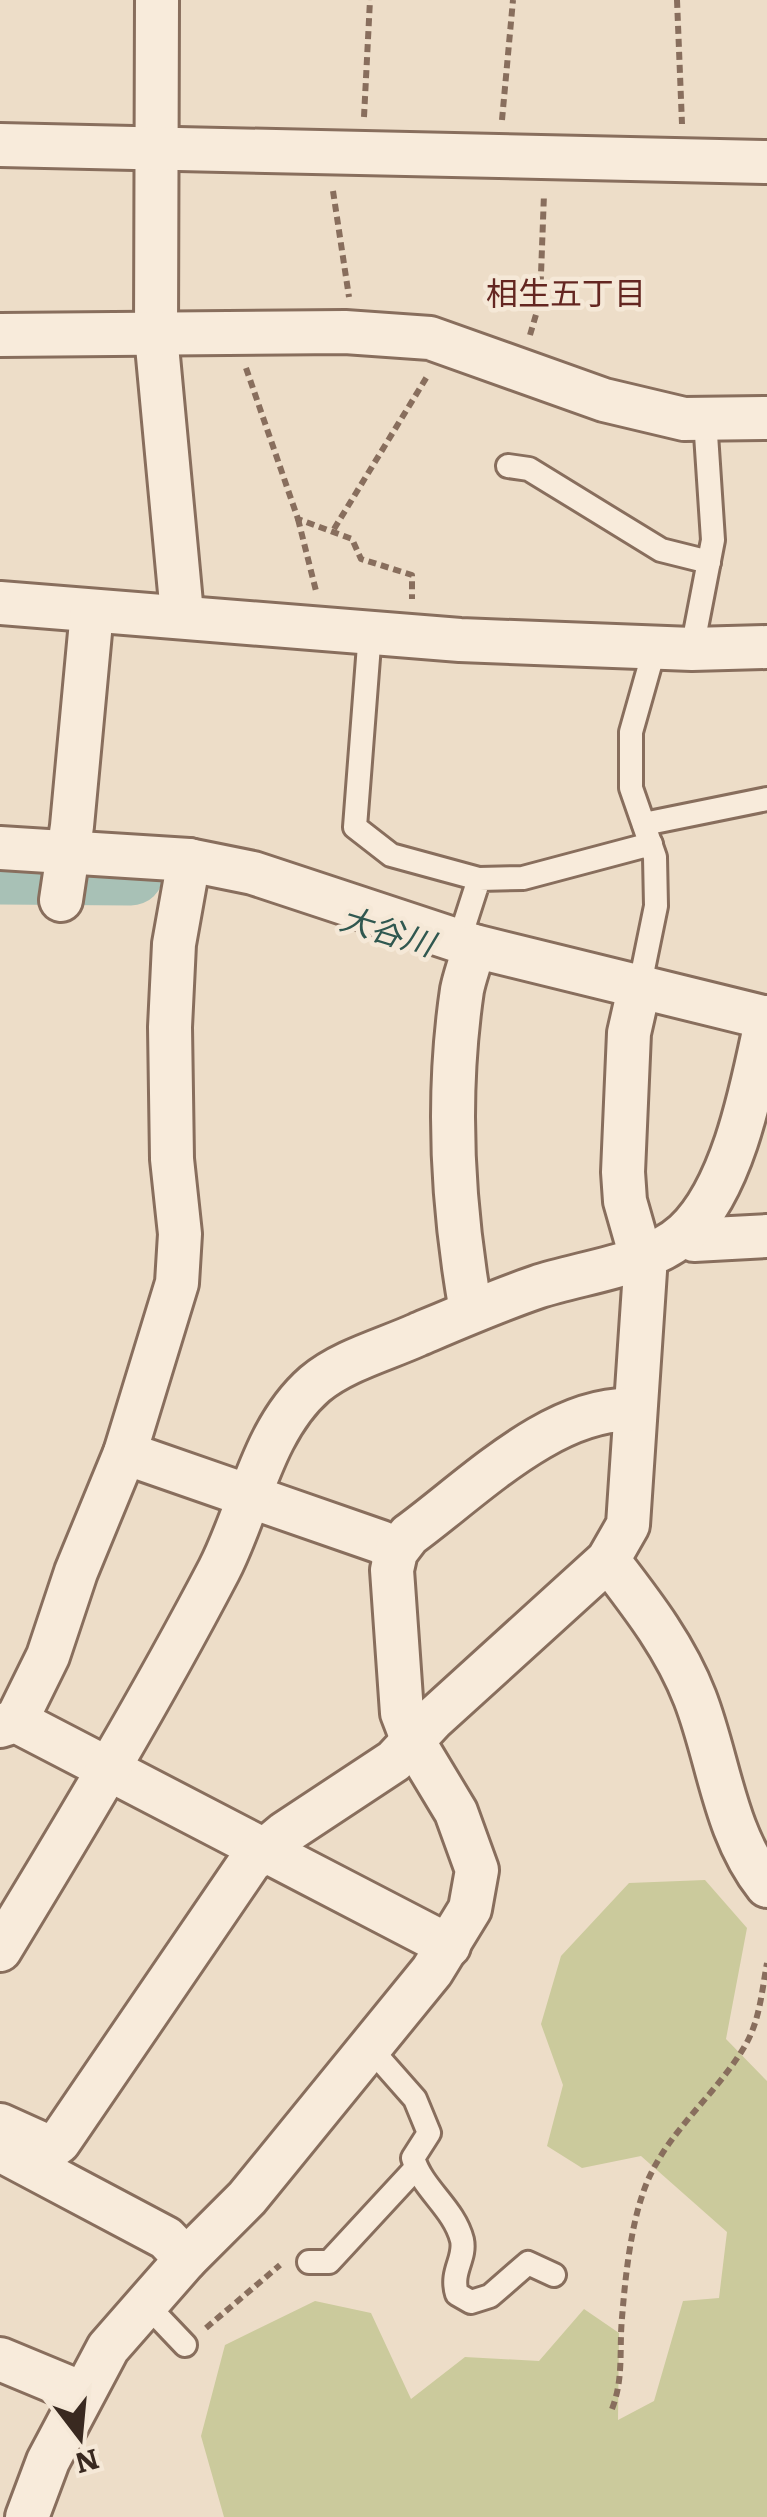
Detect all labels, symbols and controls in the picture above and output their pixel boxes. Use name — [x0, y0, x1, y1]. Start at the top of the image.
district label: 相生五丁目 — [486, 267, 646, 315]
water label: 大谷川 — [335, 892, 444, 967]
north arrow — [30, 2387, 130, 2487]
text: N — [70, 2440, 105, 2486]

